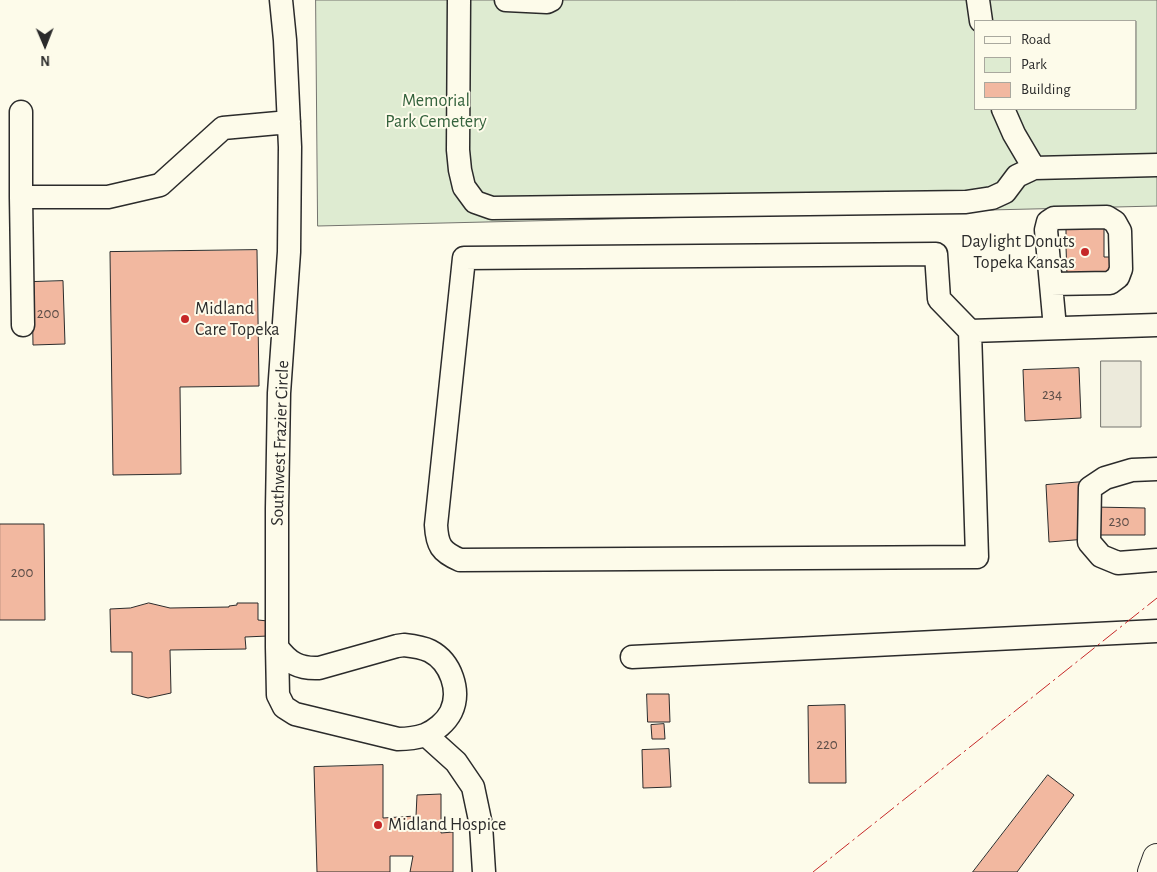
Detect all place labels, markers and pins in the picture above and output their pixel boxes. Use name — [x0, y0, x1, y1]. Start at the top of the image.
place label: Daylight Donuts Topeka Kansas — [961, 231, 1075, 274]
marker: Daylight Donuts Topeka Kansas — [1079, 246, 1091, 258]
place label: Midland Care Topeka — [195, 298, 280, 340]
marker: Midland Care Topeka — [179, 313, 191, 325]
place label: Midland Hospice — [388, 814, 506, 836]
marker: Midland Hospice — [372, 819, 384, 831]

